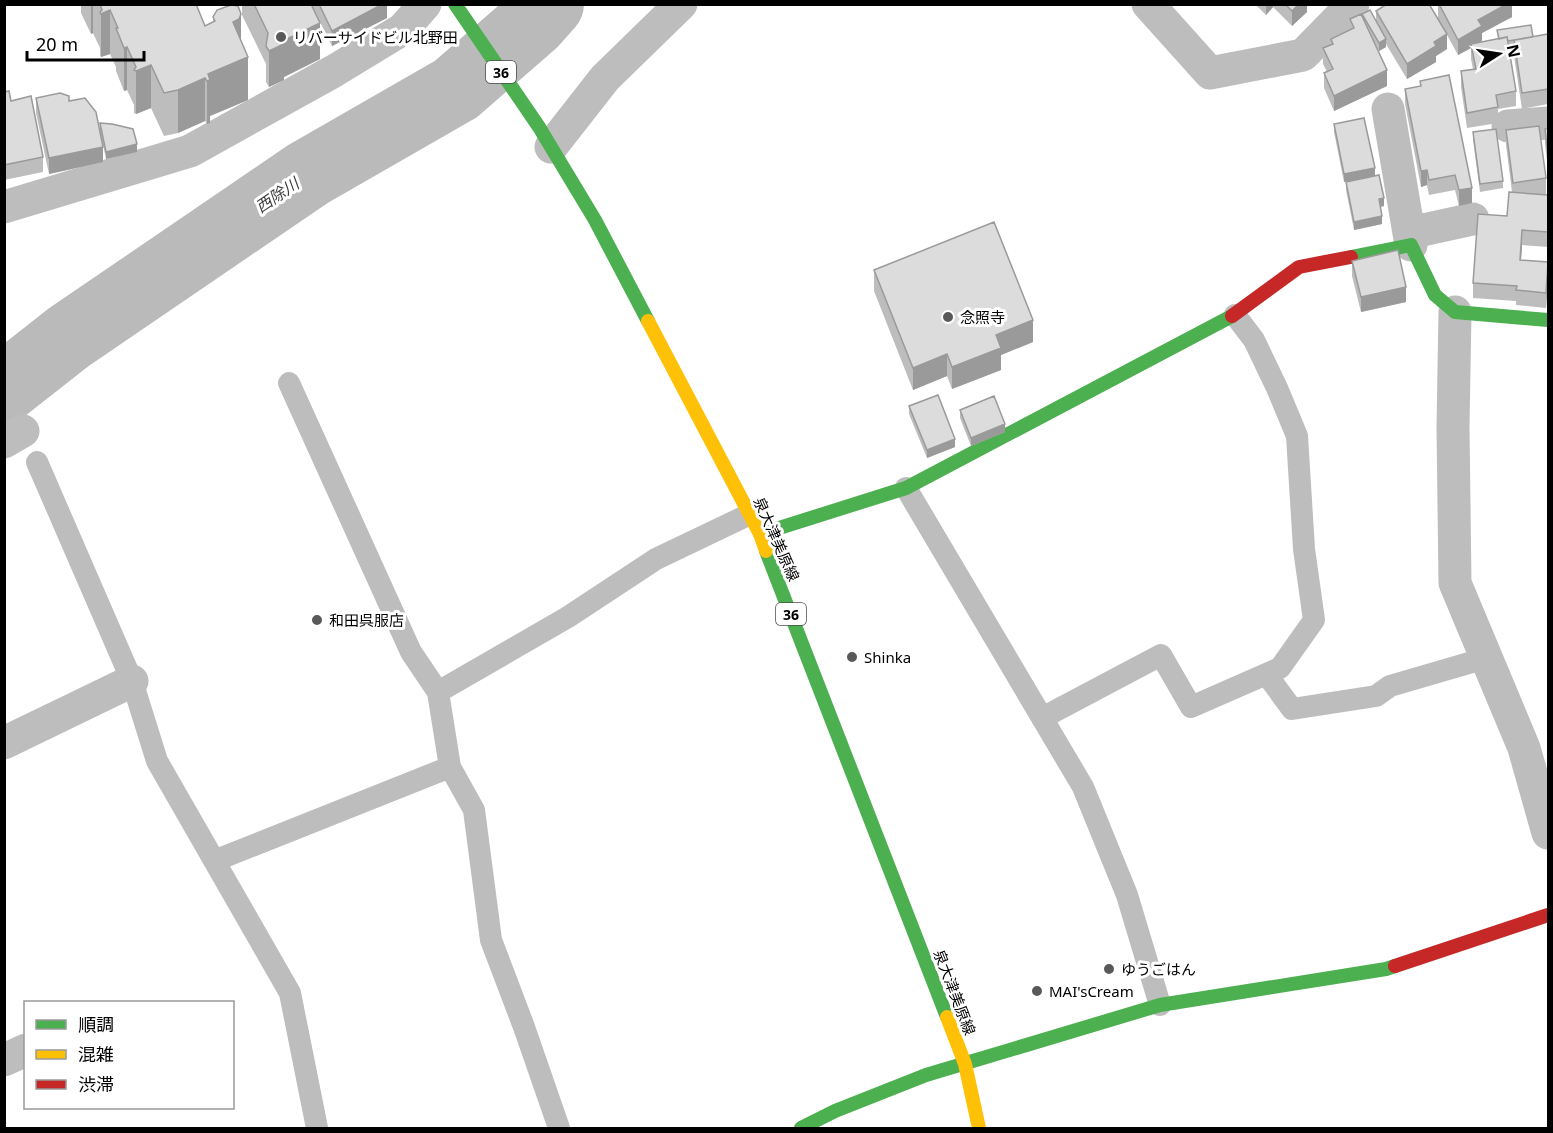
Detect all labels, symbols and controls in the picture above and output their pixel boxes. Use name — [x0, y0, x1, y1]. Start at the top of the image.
scale bar — [27, 24, 144, 62]
north arrow — [1469, 24, 1529, 84]
place label: リバーサイドビル北野田 — [293, 27, 458, 47]
marker: リバーサイドビル北野田 — [274, 30, 288, 44]
text: 20 m — [36, 32, 78, 56]
text: N — [1502, 42, 1526, 60]
road number: 36 — [486, 61, 516, 83]
water label: 西除川 — [251, 171, 305, 218]
place label: 念照寺 — [960, 307, 1005, 327]
marker: 念照寺 — [941, 310, 955, 324]
street label: 泉大津美原線 — [750, 494, 804, 584]
road number: 36 — [776, 603, 806, 625]
place label: 和田呉服店 — [329, 610, 404, 630]
marker: 和田呉服店 — [310, 613, 324, 627]
place label: Shinka — [864, 647, 911, 667]
marker: Shinka — [845, 650, 859, 664]
street label: 泉大津美原線 — [930, 946, 980, 1038]
place label: ゆうごはん — [1121, 959, 1196, 979]
marker: ゆうごはん — [1102, 962, 1116, 976]
place label: MAI'sCream — [1049, 981, 1134, 1001]
marker: MAI'sCream — [1030, 984, 1044, 998]
legend — [24, 1001, 234, 1109]
text: 順調 — [78, 1012, 114, 1036]
text: 混雑 — [78, 1042, 114, 1066]
text: 渋滞 — [78, 1072, 114, 1096]

